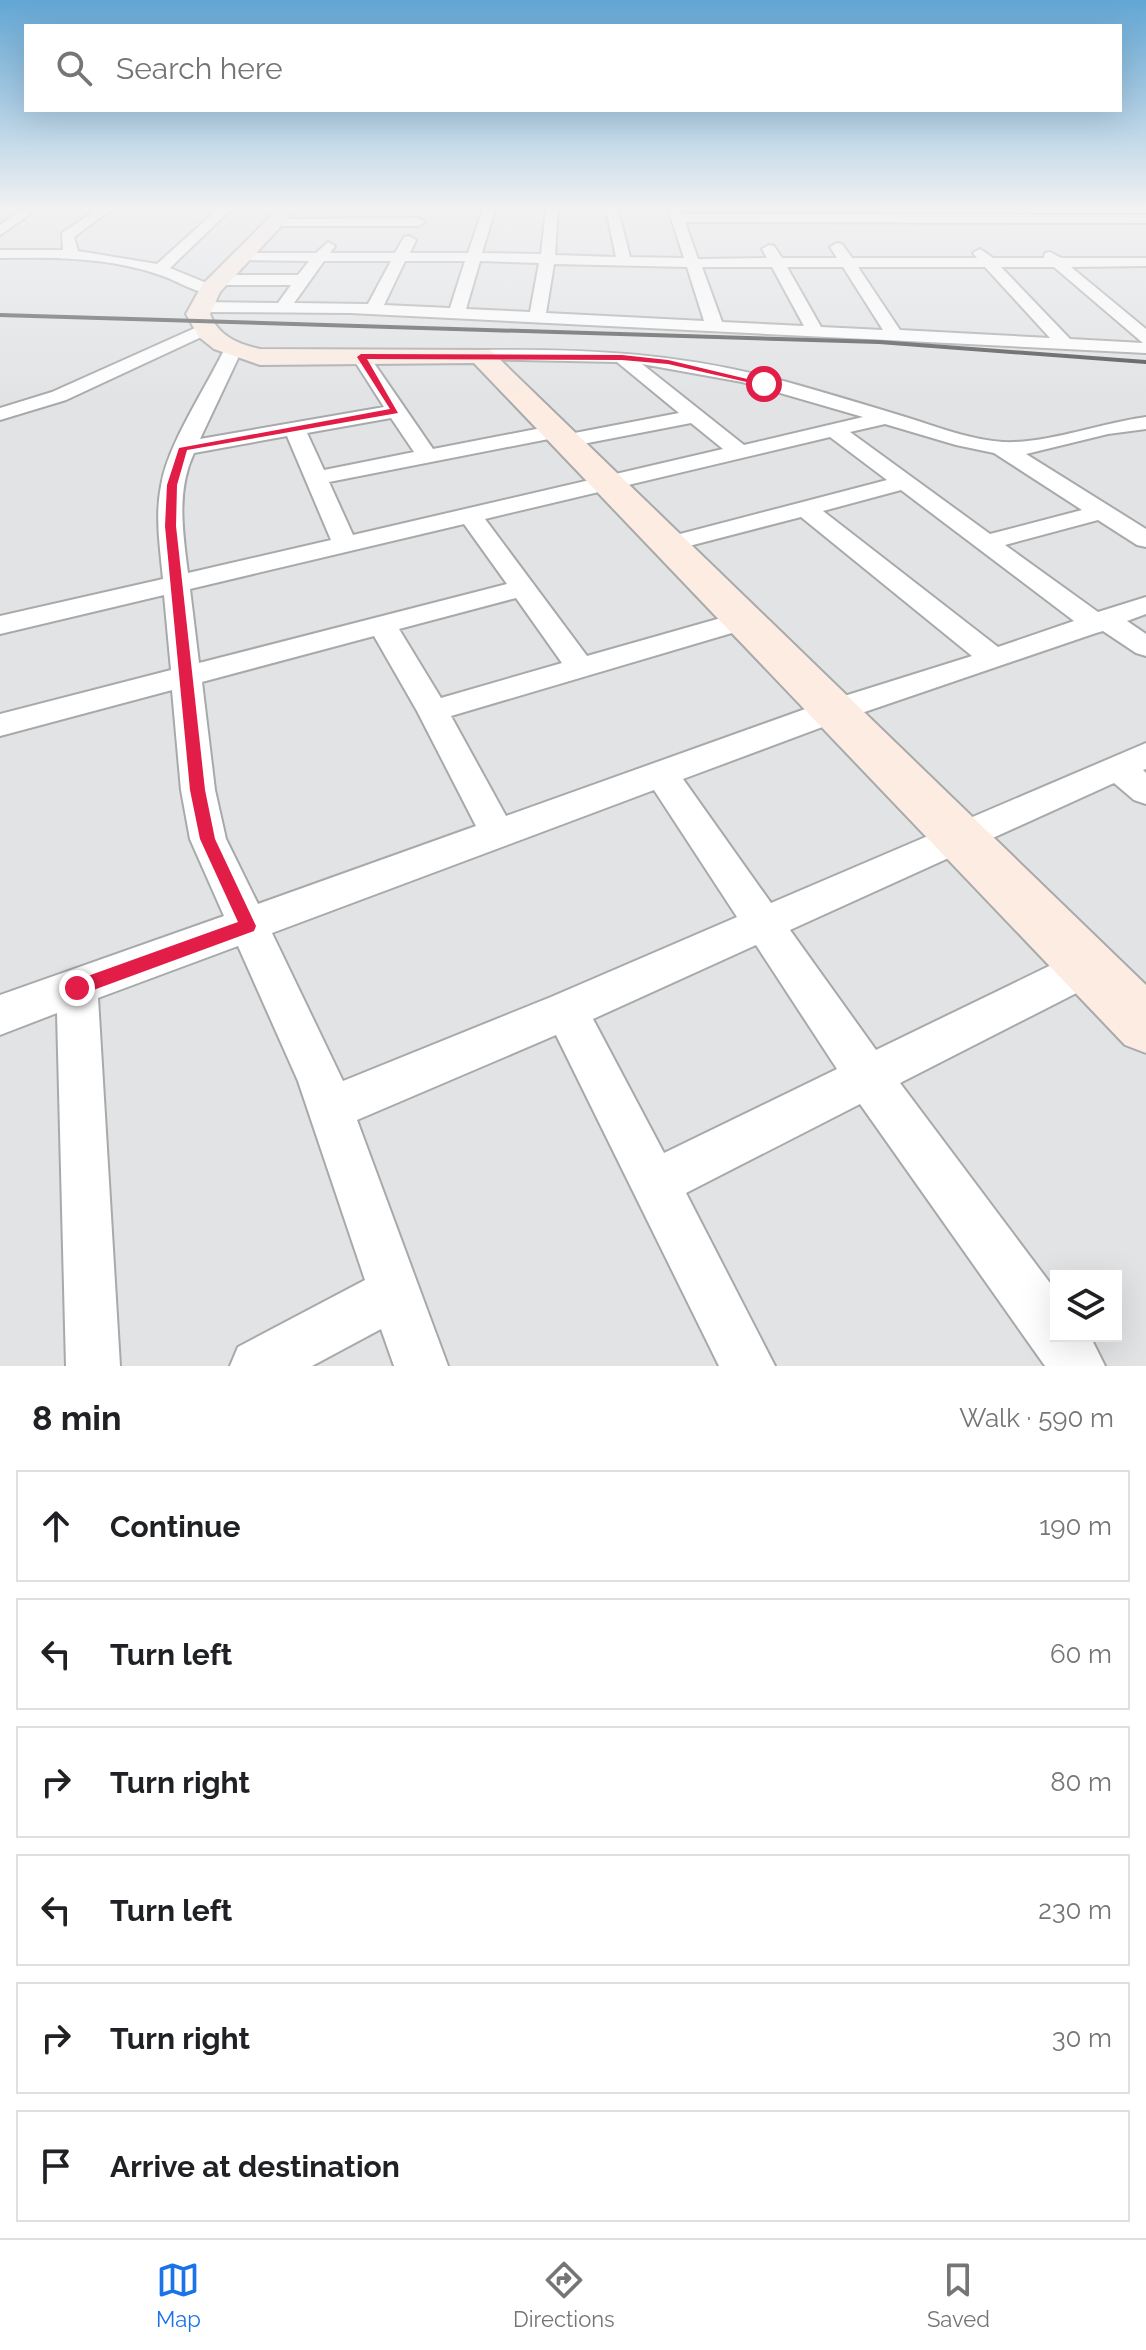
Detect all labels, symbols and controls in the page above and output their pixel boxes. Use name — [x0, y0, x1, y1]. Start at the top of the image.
search box — [24, 24, 1122, 112]
icon: search — [52, 46, 96, 90]
text: Search here — [116, 51, 283, 86]
route start — [746, 366, 782, 402]
route end — [59, 970, 95, 1006]
map controls — [1050, 1270, 1122, 1342]
button: layers — [1050, 1270, 1122, 1342]
text: 8 min — [32, 1398, 122, 1438]
text: Walk · 590 m — [959, 1403, 1114, 1433]
icon: ahead — [34, 1504, 78, 1548]
text: Continue — [110, 1509, 241, 1544]
text: 190 m — [1039, 1511, 1112, 1541]
icon: left — [34, 1632, 78, 1676]
text: Turn left — [110, 1637, 232, 1672]
text: 60 m — [1050, 1639, 1112, 1669]
icon: right — [34, 1760, 78, 1804]
text: Turn right — [110, 1765, 250, 1800]
text: 80 m — [1050, 1767, 1112, 1797]
icon: left — [34, 1888, 78, 1932]
text: Turn left — [110, 1893, 232, 1928]
text: 230 m — [1038, 1895, 1112, 1925]
icon: right — [34, 2016, 78, 2060]
text: Turn right — [110, 2021, 250, 2056]
text: 30 m — [1052, 2023, 1112, 2053]
icon: arrive — [34, 2144, 78, 2188]
text: Arrive at destination — [110, 2149, 400, 2184]
tab: Map — [156, 2258, 201, 2332]
tab: Directions — [513, 2258, 615, 2332]
tab: Saved — [927, 2258, 990, 2332]

